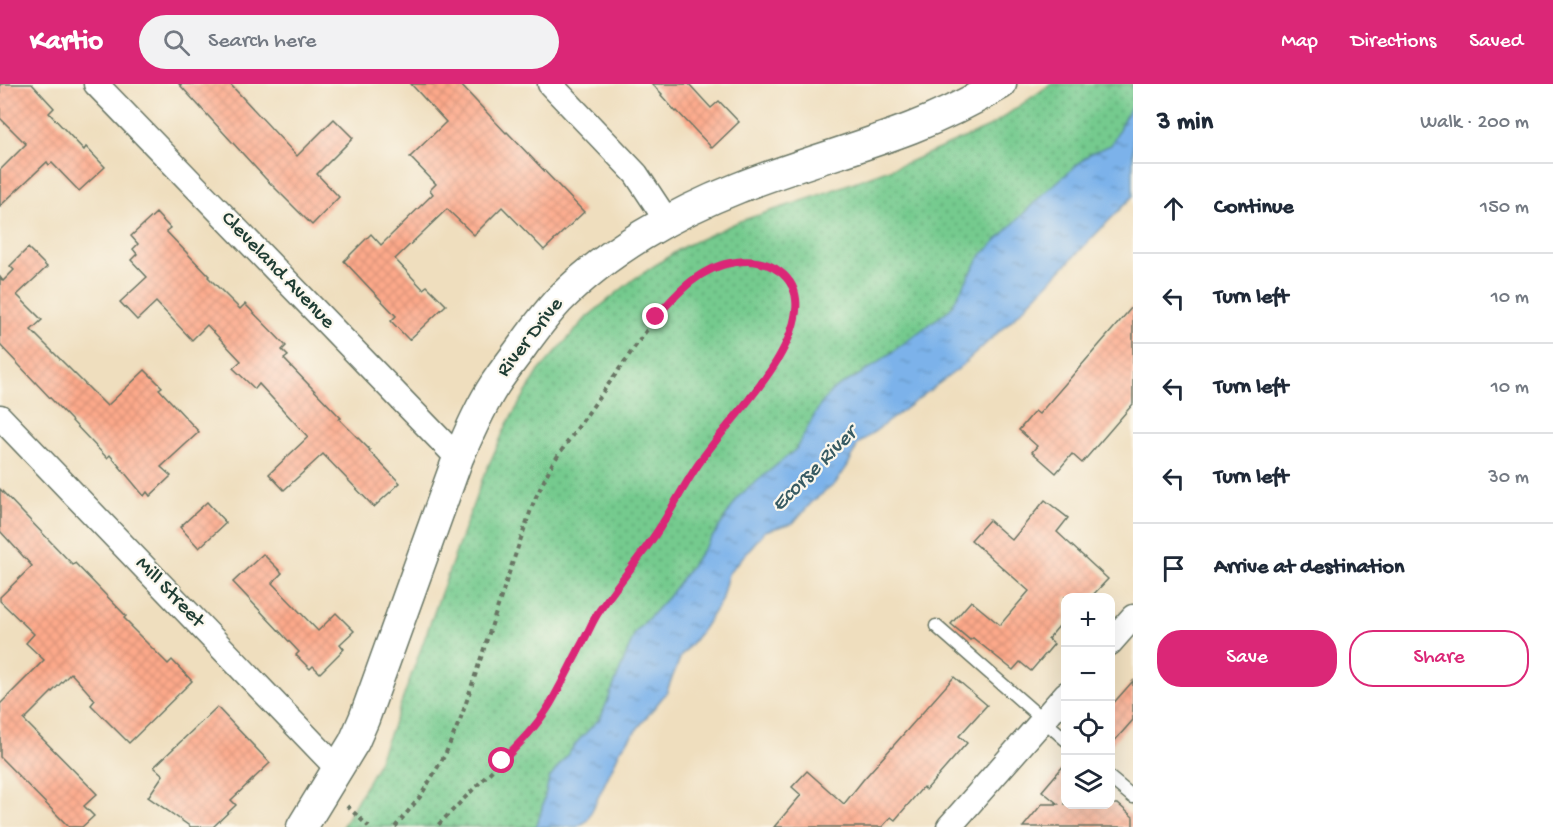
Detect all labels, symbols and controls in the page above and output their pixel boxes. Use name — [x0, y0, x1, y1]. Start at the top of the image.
search box — [139, 15, 559, 69]
text: Kartio — [30, 26, 103, 59]
icon: search — [160, 26, 193, 59]
text: Search here — [208, 29, 316, 55]
text: Map — [1281, 30, 1318, 55]
text: Directions — [1351, 30, 1436, 55]
text: Saved — [1469, 30, 1523, 55]
text: 3 min — [1157, 108, 1213, 139]
text: Walk · 200 m — [1420, 112, 1529, 135]
icon: ahead — [1157, 192, 1190, 225]
text: Continue — [1214, 195, 1294, 221]
text: 150 m — [1480, 197, 1529, 220]
street label: Cleveland Avenue — [215, 207, 340, 336]
icon: left — [1157, 282, 1190, 315]
text: Turn left — [1214, 285, 1288, 311]
text: 10 m — [1491, 287, 1529, 310]
street label: River Drive — [492, 292, 570, 383]
route end — [642, 303, 668, 329]
icon: left — [1157, 372, 1190, 405]
text: Turn left — [1214, 375, 1288, 401]
text: 10 m — [1491, 377, 1529, 400]
water label: Ecorse River — [767, 419, 866, 518]
icon: left — [1157, 462, 1190, 495]
text: Turn left — [1214, 465, 1288, 491]
text: 30 m — [1488, 467, 1529, 490]
street label: Mill Street — [129, 552, 211, 636]
icon: arrive — [1157, 552, 1190, 585]
text: Arrive at destination — [1214, 555, 1404, 581]
map controls — [1061, 593, 1115, 809]
button: + — [1061, 593, 1115, 647]
button: Save — [1157, 630, 1337, 687]
button: Share — [1349, 630, 1529, 687]
button: − — [1061, 647, 1115, 701]
button: locate — [1061, 701, 1115, 755]
route start — [488, 747, 514, 773]
button: layers — [1061, 755, 1115, 809]

